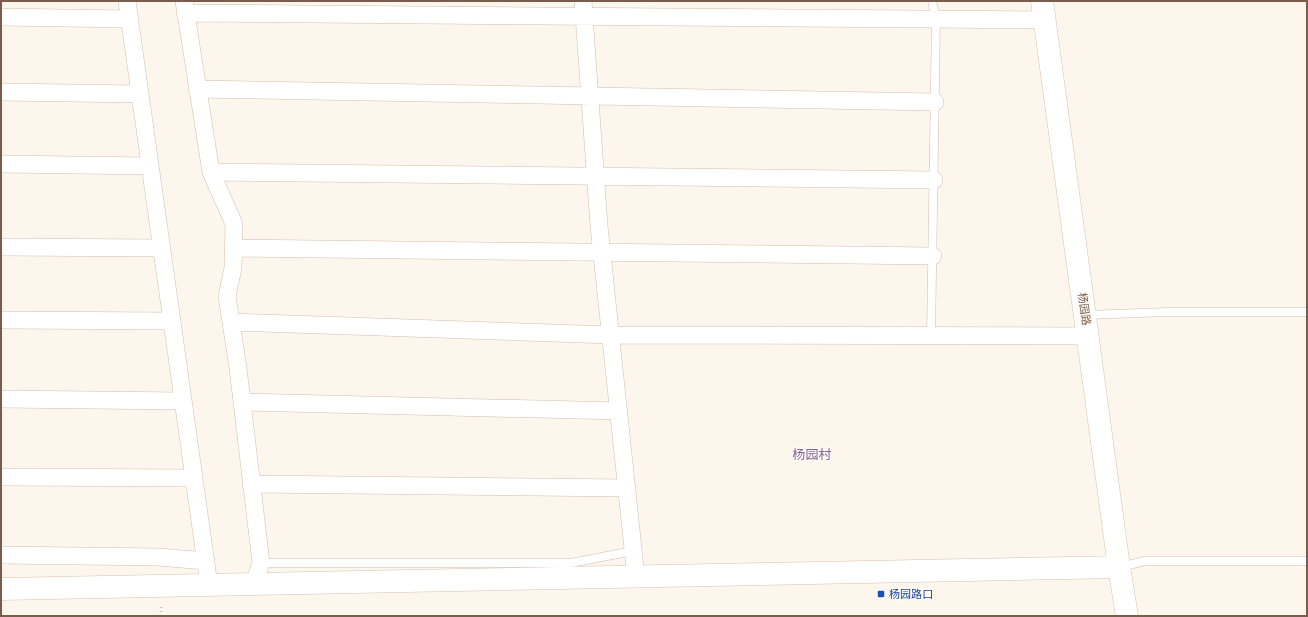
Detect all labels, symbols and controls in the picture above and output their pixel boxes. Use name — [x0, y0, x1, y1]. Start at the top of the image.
street label: 杨园路 — [1074, 292, 1094, 326]
district label: 杨园村 — [792, 446, 832, 464]
place label: 杨园路口 — [889, 587, 933, 602]
marker: 杨园路口 — [876, 589, 886, 599]

